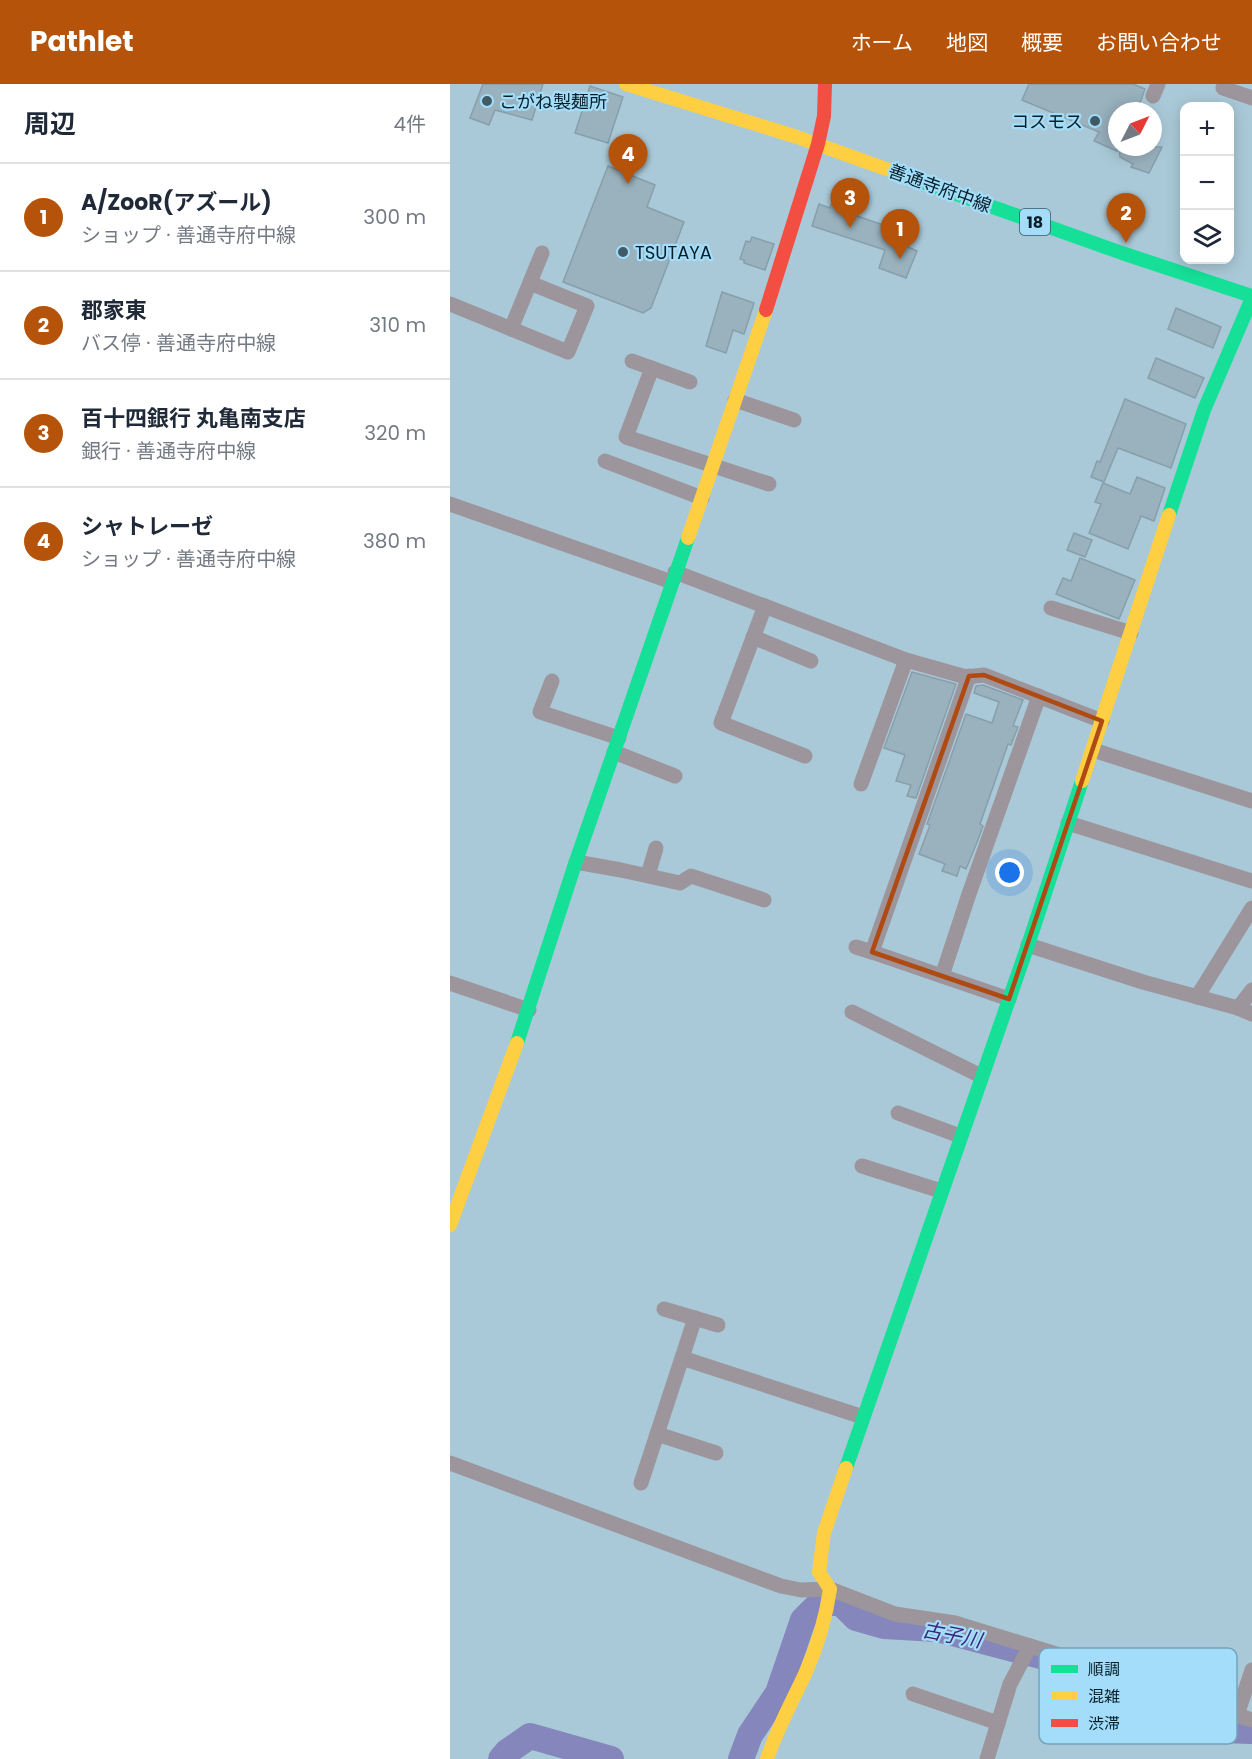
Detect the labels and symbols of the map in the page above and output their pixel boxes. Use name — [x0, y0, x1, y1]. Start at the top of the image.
place label: こがね製麺所 — [499, 89, 607, 114]
marker: こがね製麺所 — [480, 94, 494, 108]
north arrow — [1108, 102, 1162, 156]
place label: コスモス — [1011, 109, 1083, 134]
marker: コスモス — [1088, 114, 1102, 128]
pin: 4 — [608, 135, 648, 184]
street label: 善通寺府中線 — [885, 158, 995, 218]
pin: 3 — [830, 178, 870, 228]
pin: 2 — [1106, 194, 1146, 243]
road number: 18 — [1020, 209, 1050, 235]
pin: 1 — [880, 210, 920, 259]
place label: TSUTAYA — [635, 240, 712, 265]
marker: TSUTAYA — [616, 245, 630, 259]
your location — [995, 858, 1024, 887]
water label: 古子川 — [920, 1616, 986, 1655]
legend — [1039, 1648, 1237, 1744]
text: 順調 — [1088, 1658, 1120, 1681]
text: 混雑 — [1088, 1685, 1120, 1708]
text: 渋滞 — [1088, 1712, 1120, 1735]

